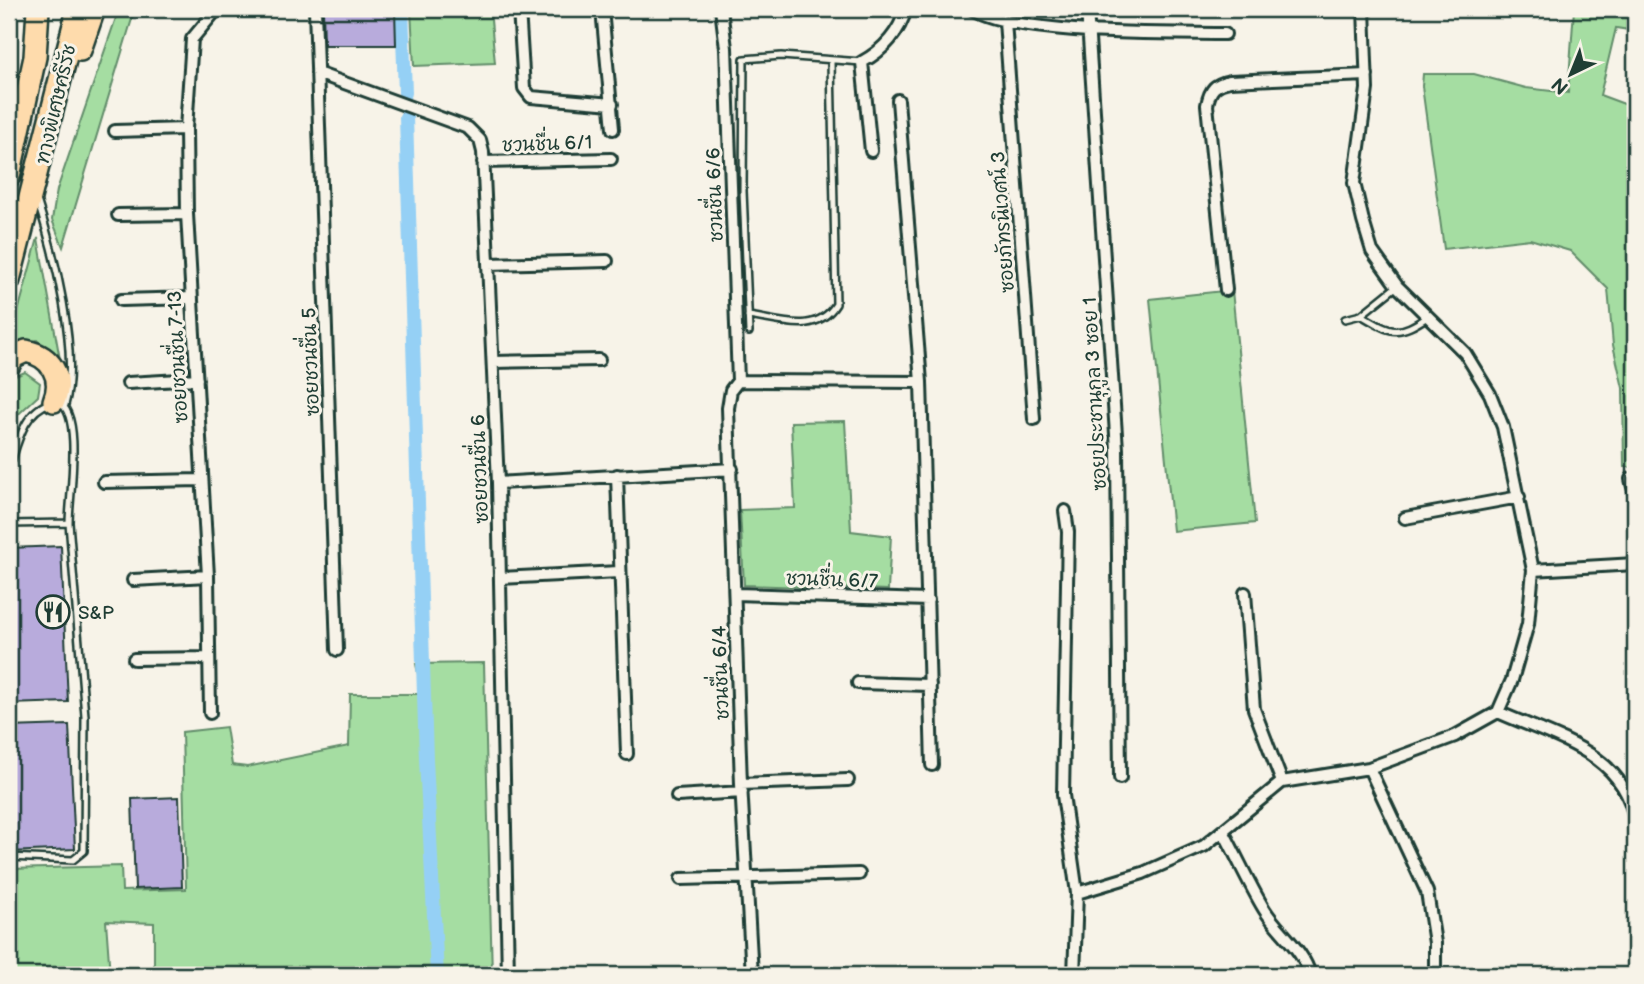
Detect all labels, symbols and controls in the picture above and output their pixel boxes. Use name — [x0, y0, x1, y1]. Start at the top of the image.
north arrow — [1536, 38, 1606, 108]
street label: ทางพิเศษศรีรัช — [31, 42, 81, 166]
text: N — [1547, 72, 1573, 99]
street label: ชวนชื่น 6/1 — [501, 124, 593, 158]
street label: ชวนชื่น 6/6 — [695, 147, 729, 243]
street label: ซอยภัทรนิเวศน์ 3 — [985, 150, 1020, 293]
street label: ซอยชวนชื่น 7-13 — [157, 290, 193, 424]
street label: ซอยประชานุกูล 3 ซอย 1 — [1079, 297, 1114, 491]
street label: ซอยชวนชื่น 5 — [291, 307, 325, 417]
street label: ซอยชวนชื่น 6 — [460, 414, 494, 524]
street label: ชวนชื่น 6/7 — [785, 560, 879, 594]
restaurant icon: S&P — [34, 593, 72, 631]
place label: S&P — [78, 602, 114, 625]
street label: ชวนชื่น 6/4 — [701, 625, 735, 721]

